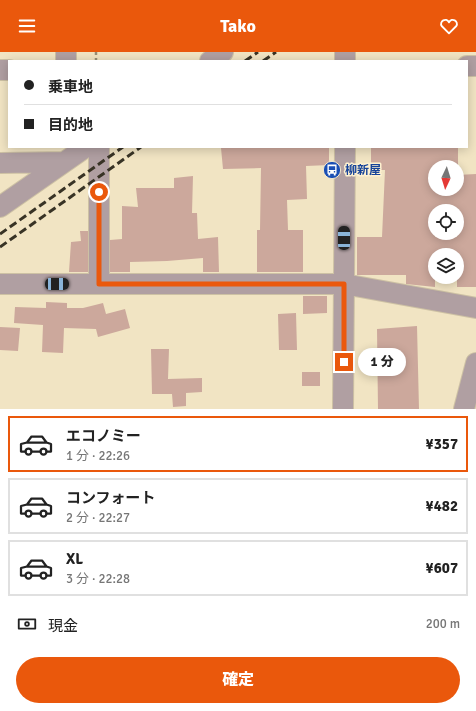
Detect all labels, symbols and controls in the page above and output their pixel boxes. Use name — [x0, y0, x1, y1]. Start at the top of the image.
icon: menu — [16, 15, 38, 37]
text: Tako — [220, 15, 256, 37]
icon: heart — [438, 15, 460, 37]
text: 乗車地 — [48, 78, 93, 96]
text: 目的地 — [48, 116, 93, 134]
bus stop icon: 柳新屋 — [322, 160, 342, 180]
north arrow — [428, 160, 464, 196]
map controls — [428, 160, 464, 284]
place label: 柳新屋 — [345, 163, 381, 178]
route start — [90, 183, 108, 201]
button: locate — [428, 204, 464, 240]
car — [338, 226, 350, 250]
button: layers — [428, 248, 464, 284]
car — [45, 278, 69, 290]
callout: 1 分 — [358, 348, 406, 376]
route end — [335, 353, 353, 371]
text: 1 分 — [371, 354, 393, 370]
icon: car — [18, 426, 54, 462]
text: エコノミー — [66, 427, 141, 445]
text: ¥357 — [426, 435, 458, 453]
text: 1 分 · 22:26 — [66, 448, 130, 464]
icon: car — [18, 488, 54, 524]
text: コンフォート — [66, 489, 156, 507]
text: ¥482 — [426, 497, 458, 515]
text: 2 分 · 22:27 — [66, 510, 130, 526]
icon: car — [18, 550, 54, 586]
text: XL — [66, 550, 83, 568]
text: ¥607 — [426, 559, 458, 577]
text: 3 分 · 22:28 — [66, 571, 130, 587]
icon: cash — [16, 613, 38, 635]
text: 200 m — [426, 616, 460, 632]
text: 現金 — [48, 617, 78, 635]
button: 確定 — [16, 657, 460, 703]

